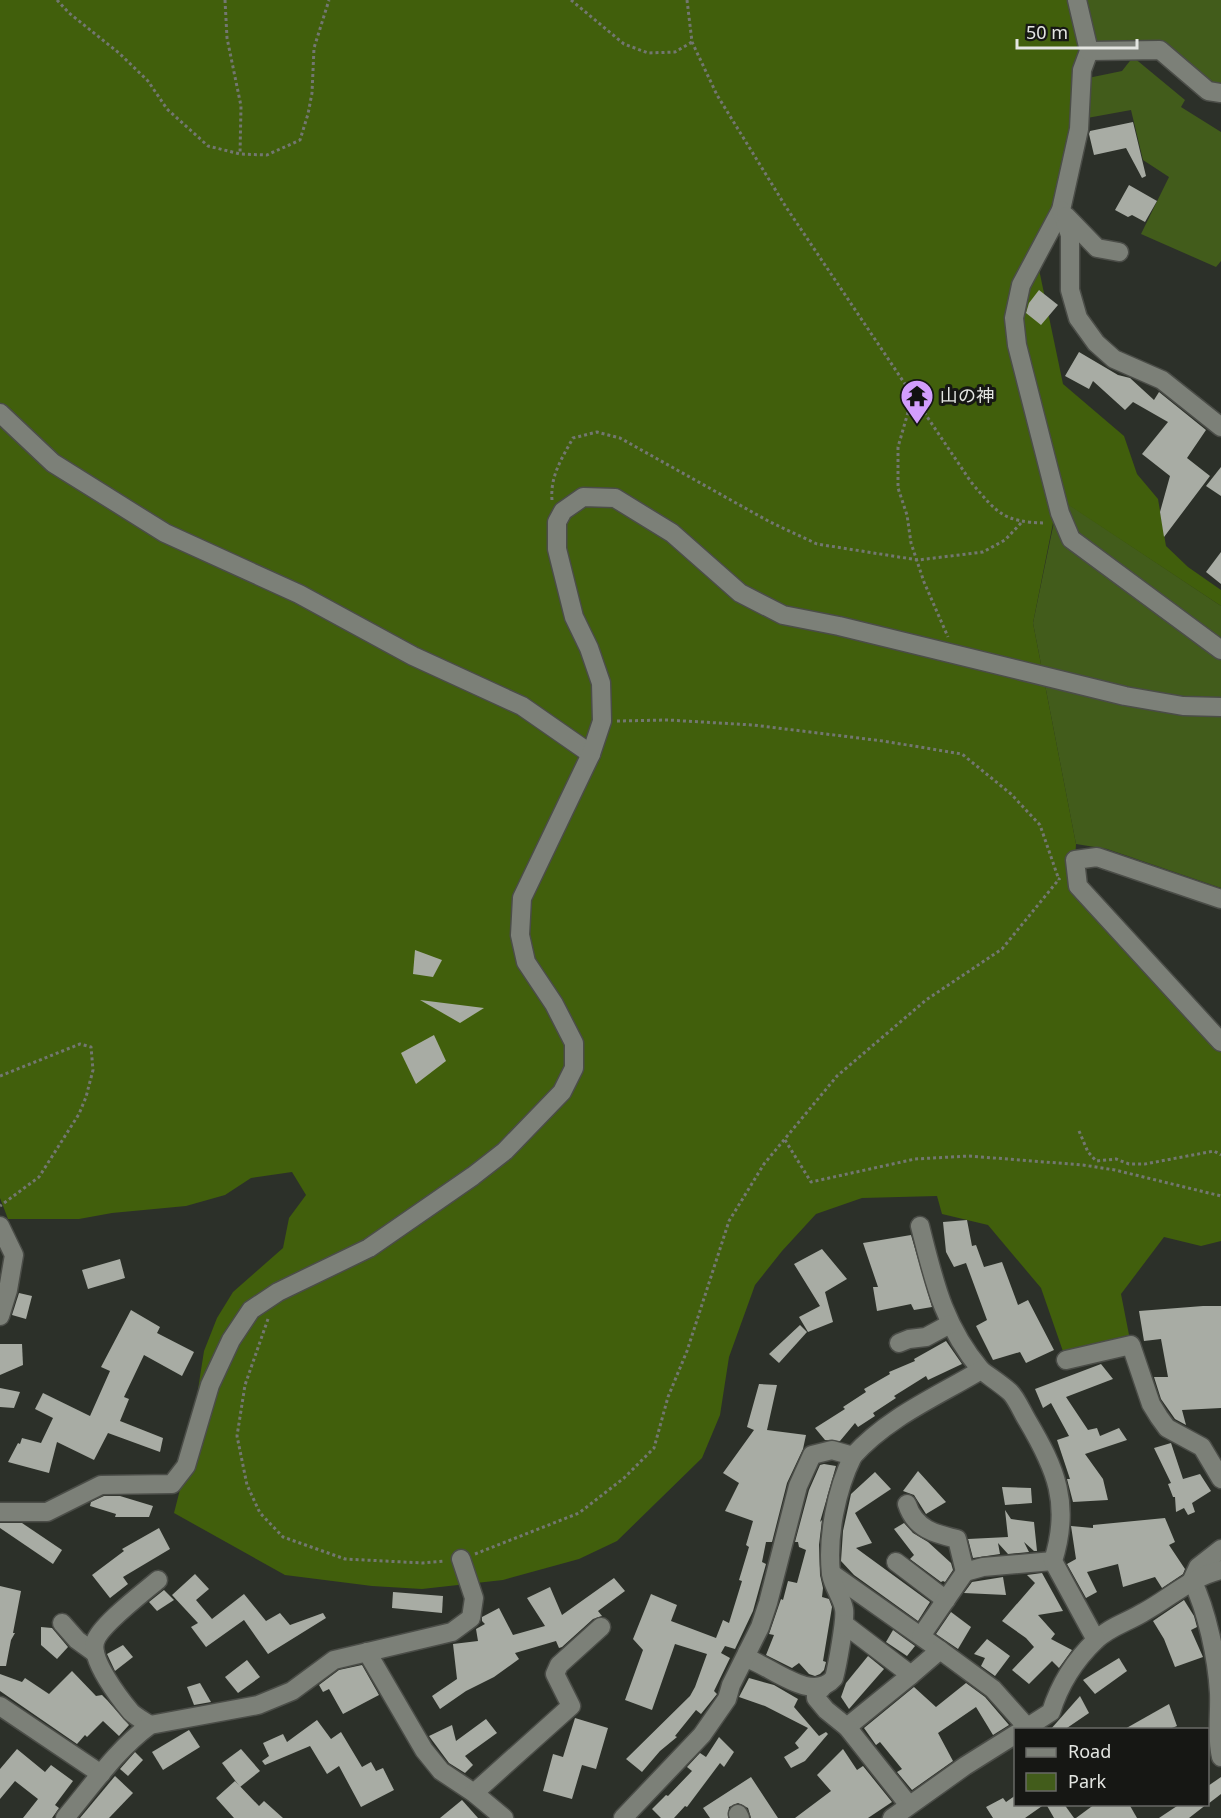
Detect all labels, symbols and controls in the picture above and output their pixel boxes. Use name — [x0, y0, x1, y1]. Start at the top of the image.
scale bar — [1017, 12, 1137, 50]
text: 50 m — [1026, 20, 1068, 44]
temple icon: 山の神 — [899, 378, 935, 425]
place label: 山の神 — [940, 383, 994, 407]
legend — [1014, 1728, 1209, 1806]
text: Road — [1068, 1739, 1111, 1763]
text: Park — [1068, 1769, 1106, 1793]

